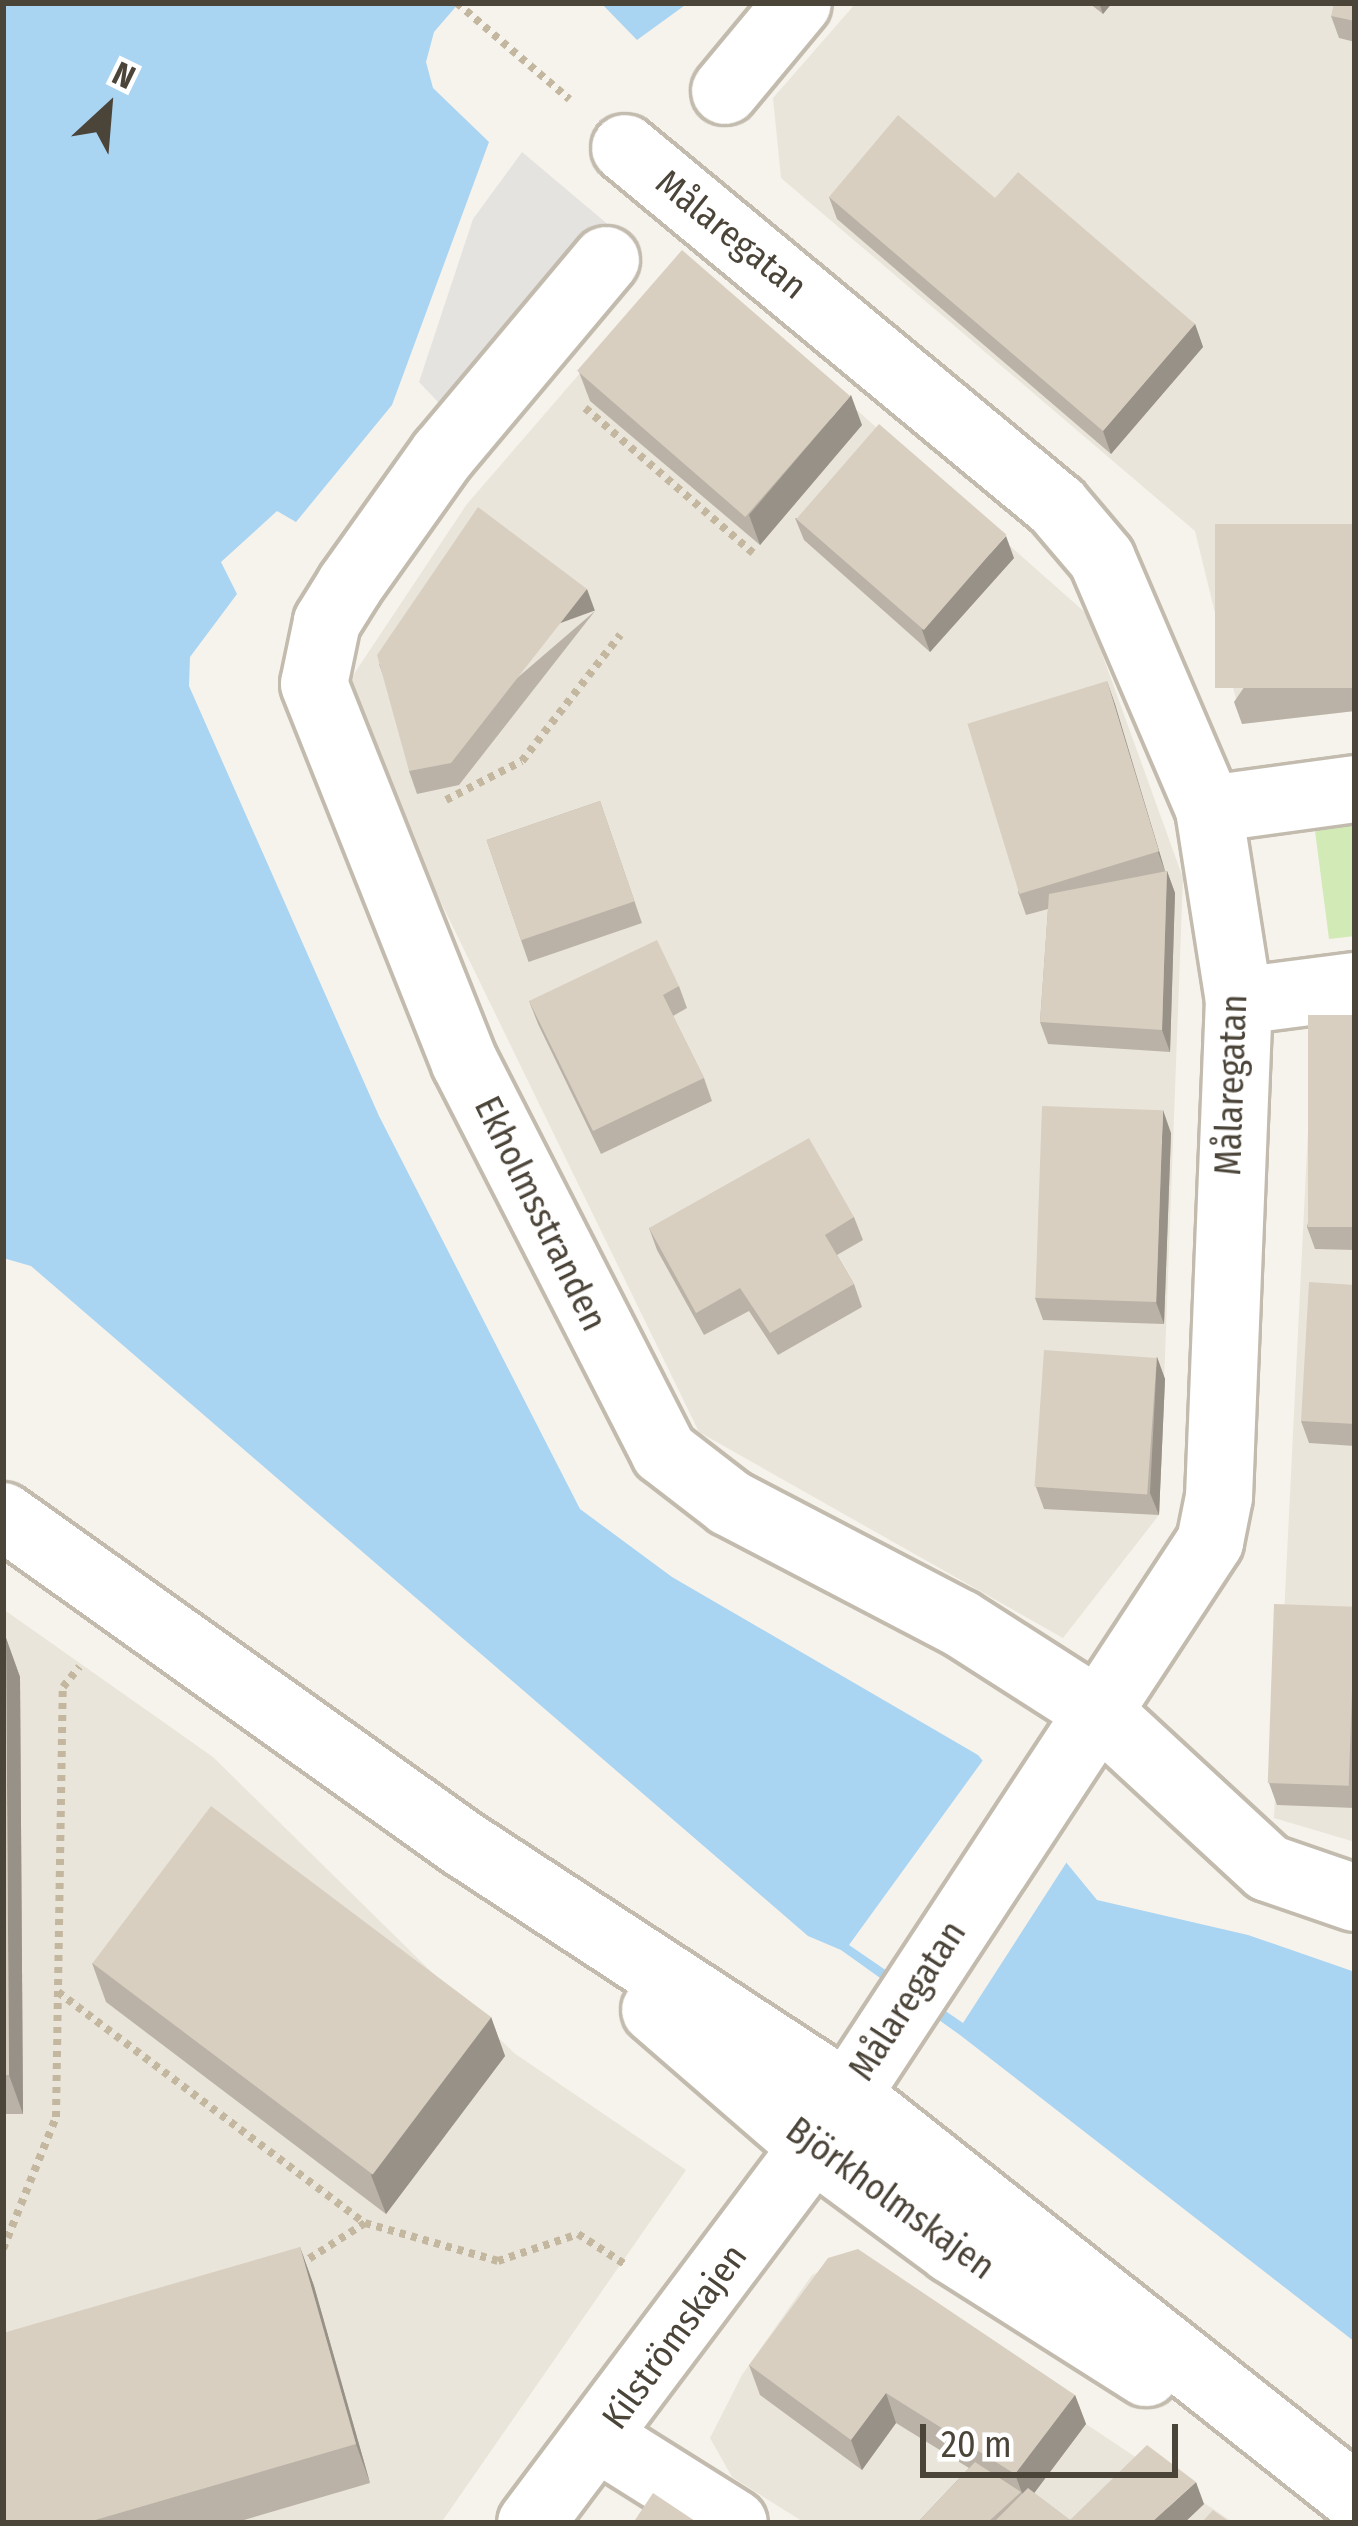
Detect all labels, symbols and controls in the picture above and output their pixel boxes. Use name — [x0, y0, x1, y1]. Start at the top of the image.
north arrow — [48, 48, 168, 168]
text: N — [106, 53, 141, 98]
street label: Målaregatan — [647, 161, 815, 309]
street label: Målaregatan — [1207, 994, 1257, 1176]
street label: Ekholmsstranden — [465, 1090, 615, 1338]
street label: Målaregatan — [841, 1913, 975, 2089]
street label: Björkholmskajen — [777, 2109, 1003, 2289]
street label: Kilströmskajen — [594, 2236, 756, 2438]
scale bar — [926, 2400, 1184, 2474]
text: 20 m — [941, 2423, 1012, 2467]

